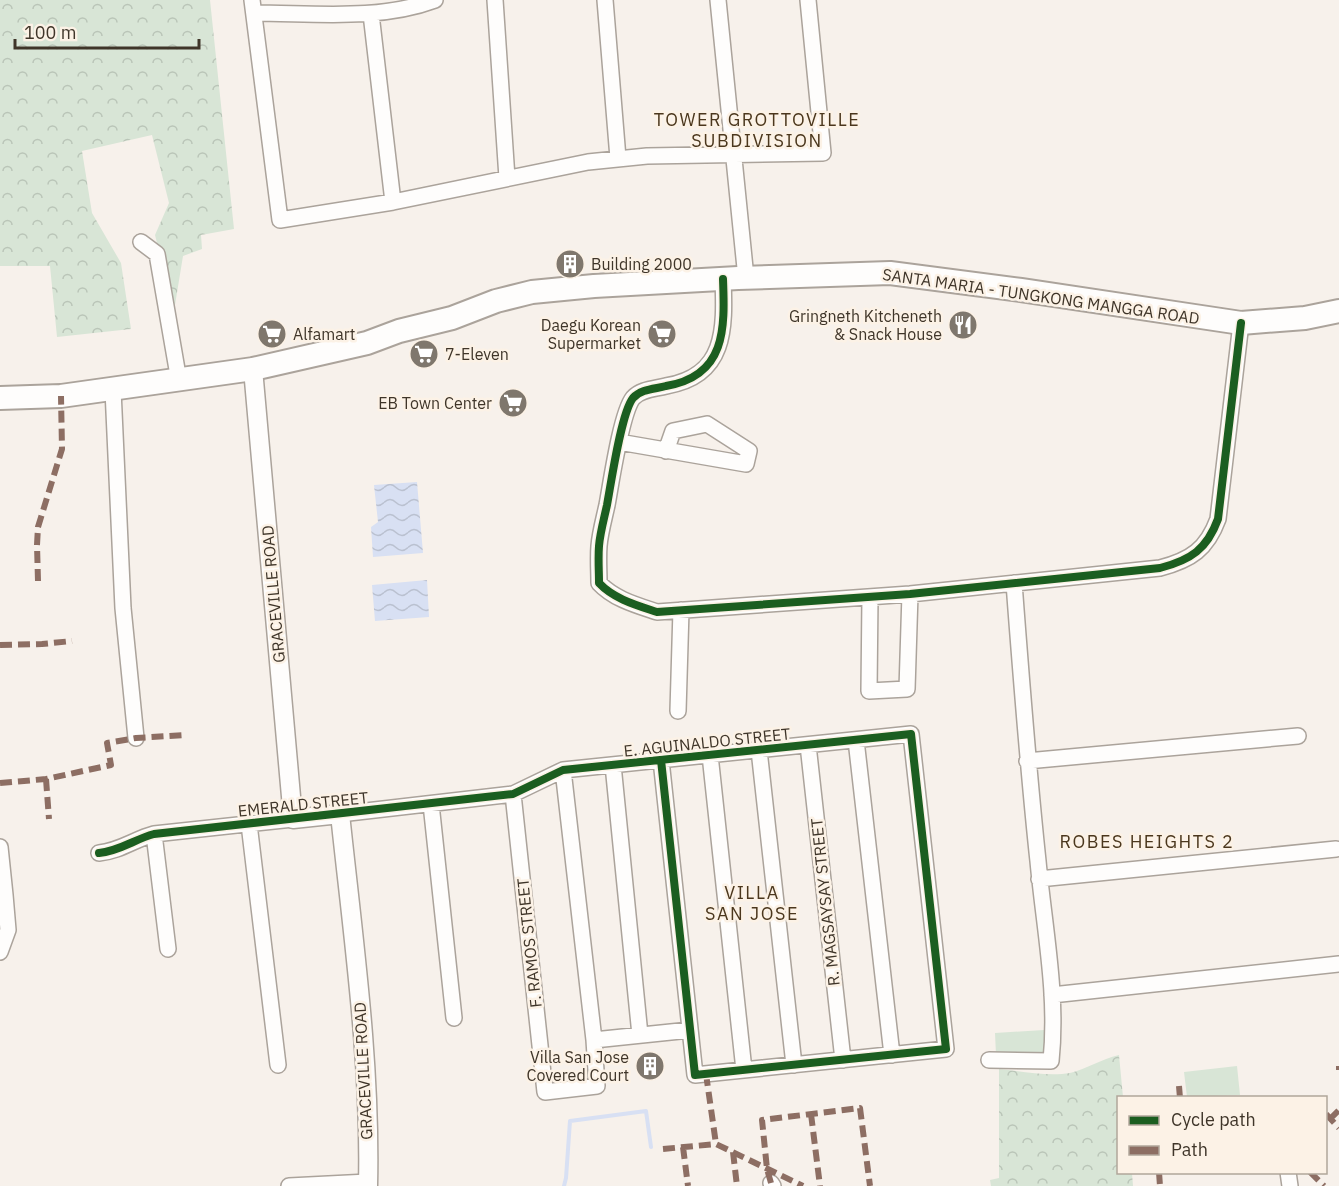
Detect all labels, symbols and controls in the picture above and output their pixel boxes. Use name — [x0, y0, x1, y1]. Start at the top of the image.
scale bar — [15, 12, 200, 50]
text: 100 m — [24, 21, 76, 44]
district label: TOWER GROTTOVILLE SUBDIVISION — [654, 108, 860, 152]
building icon: Building 2000 — [554, 248, 586, 280]
place label: Building 2000 — [591, 254, 692, 274]
street label: SANTA MARIA - TUNGKONG MANGGA ROAD — [881, 264, 1201, 328]
place label: Gringneth Kitcheneth & Snack House — [789, 306, 942, 344]
restaurant icon: Gringneth Kitcheneth & Snack House — [947, 309, 979, 341]
place label: Daegu Korean Supermarket — [541, 315, 641, 353]
supermarket icon: Alfamart — [256, 318, 288, 350]
supermarket icon: Daegu Korean Supermarket — [646, 318, 678, 350]
place label: Alfamart — [293, 324, 355, 344]
supermarket icon: 7-Eleven — [408, 338, 440, 370]
place label: 7-Eleven — [445, 344, 509, 364]
supermarket icon: EB Town Center — [497, 387, 529, 419]
place label: EB Town Center — [378, 393, 492, 413]
street label: GRACEVILLE ROAD — [257, 524, 289, 664]
street label: E. AGUINALDO STREET — [623, 723, 791, 761]
street label: EMERALD STREET — [237, 787, 369, 821]
street label: R. MAGSAYSAY STREET — [806, 817, 844, 987]
district label: ROBES HEIGHTS 2 — [1060, 830, 1234, 853]
street label: F. RAMOS STREET — [512, 877, 546, 1009]
district label: VILLA SAN JOSE — [705, 881, 799, 925]
street label: GRACEVILLE ROAD — [349, 1002, 377, 1140]
place label: Villa San Jose Covered Court — [527, 1047, 629, 1085]
building icon: Villa San Jose Covered Court — [634, 1050, 666, 1082]
legend — [1117, 1096, 1327, 1174]
text: Cycle path — [1171, 1108, 1256, 1131]
text: Path — [1171, 1138, 1208, 1161]

